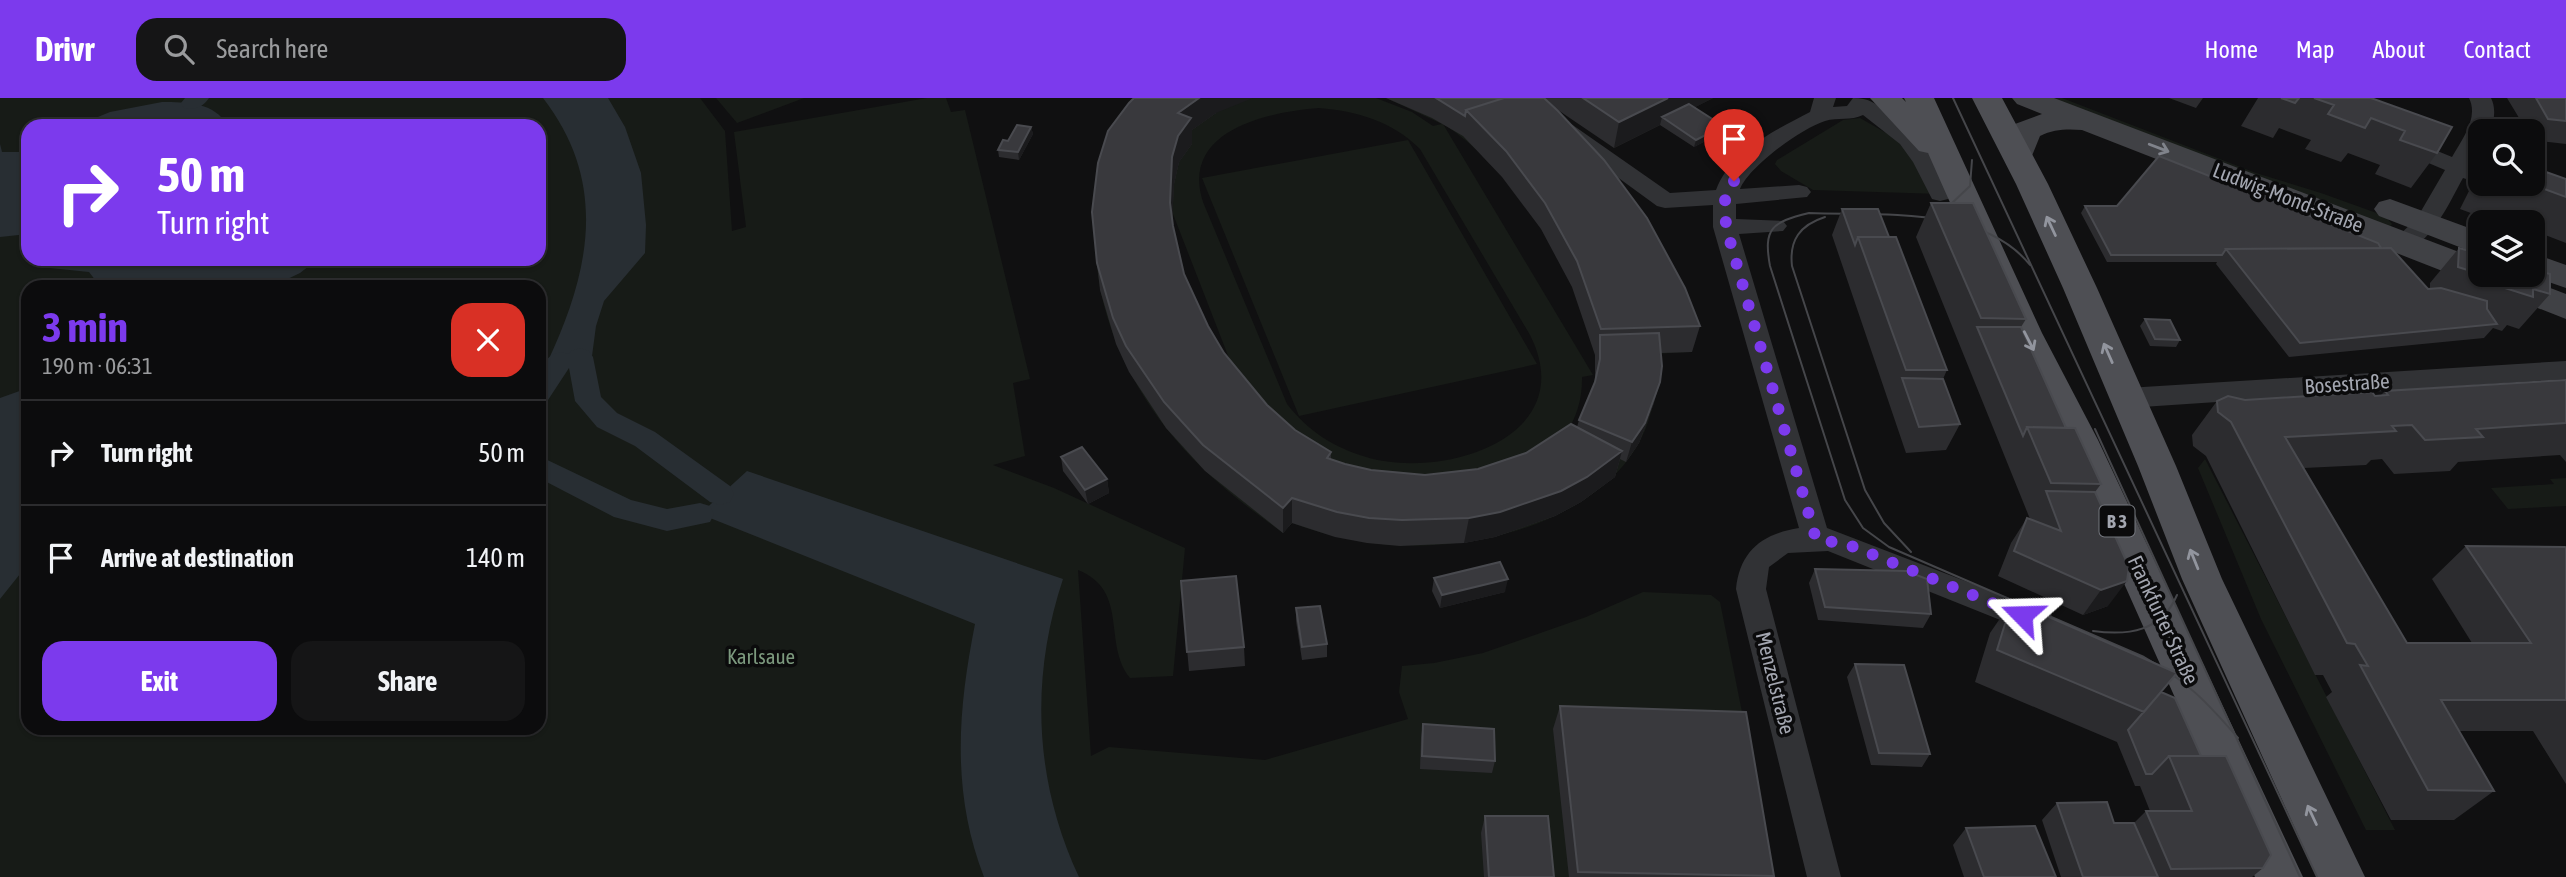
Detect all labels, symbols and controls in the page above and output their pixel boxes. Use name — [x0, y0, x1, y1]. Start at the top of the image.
search box — [136, 18, 626, 81]
text: Drivr — [35, 30, 94, 68]
icon: search — [160, 30, 198, 68]
text: Search here — [216, 34, 328, 64]
text: Home — [2204, 36, 2258, 63]
text: Map — [2296, 36, 2334, 63]
text: About — [2372, 36, 2425, 63]
text: Contact — [2463, 36, 2531, 63]
pin — [1704, 109, 1764, 181]
map controls — [2468, 119, 2545, 287]
button: search — [2468, 119, 2545, 196]
icon: arrive — [1715, 120, 1753, 158]
one-way arrow — [2148, 142, 2170, 155]
text: 50 m — [157, 146, 245, 202]
icon: right — [42, 147, 133, 238]
street label: Ludwig-Mond-Straße — [2210, 157, 2367, 237]
text: Turn right — [157, 204, 270, 241]
button: layers — [2468, 210, 2545, 287]
one-way arrow — [2044, 216, 2057, 237]
text: 3 min — [42, 303, 128, 351]
button: close — [451, 303, 525, 377]
one-way arrow — [2023, 330, 2037, 351]
one-way arrow — [2101, 343, 2114, 364]
text: 190 m · 06:31 — [42, 353, 153, 379]
street label: Bosestraße — [2304, 368, 2390, 398]
icon: right — [42, 434, 80, 472]
text: Turn right — [101, 438, 192, 468]
text: 50 m — [478, 438, 525, 468]
road number: B 3 — [2100, 506, 2134, 536]
icon: arrive — [42, 539, 80, 577]
text: Arrive at destination — [101, 543, 294, 573]
text: 140 m — [466, 543, 525, 573]
one-way arrow — [2186, 549, 2199, 570]
street label: Frankfurter Straße — [2124, 551, 2204, 688]
position arrow — [1985, 578, 2059, 652]
street label: Menzelstraße — [1752, 629, 1800, 736]
button: Exit — [42, 641, 277, 721]
button: Share — [291, 641, 525, 721]
park label: Karlsaue — [727, 644, 795, 668]
one-way arrow — [2305, 805, 2318, 826]

